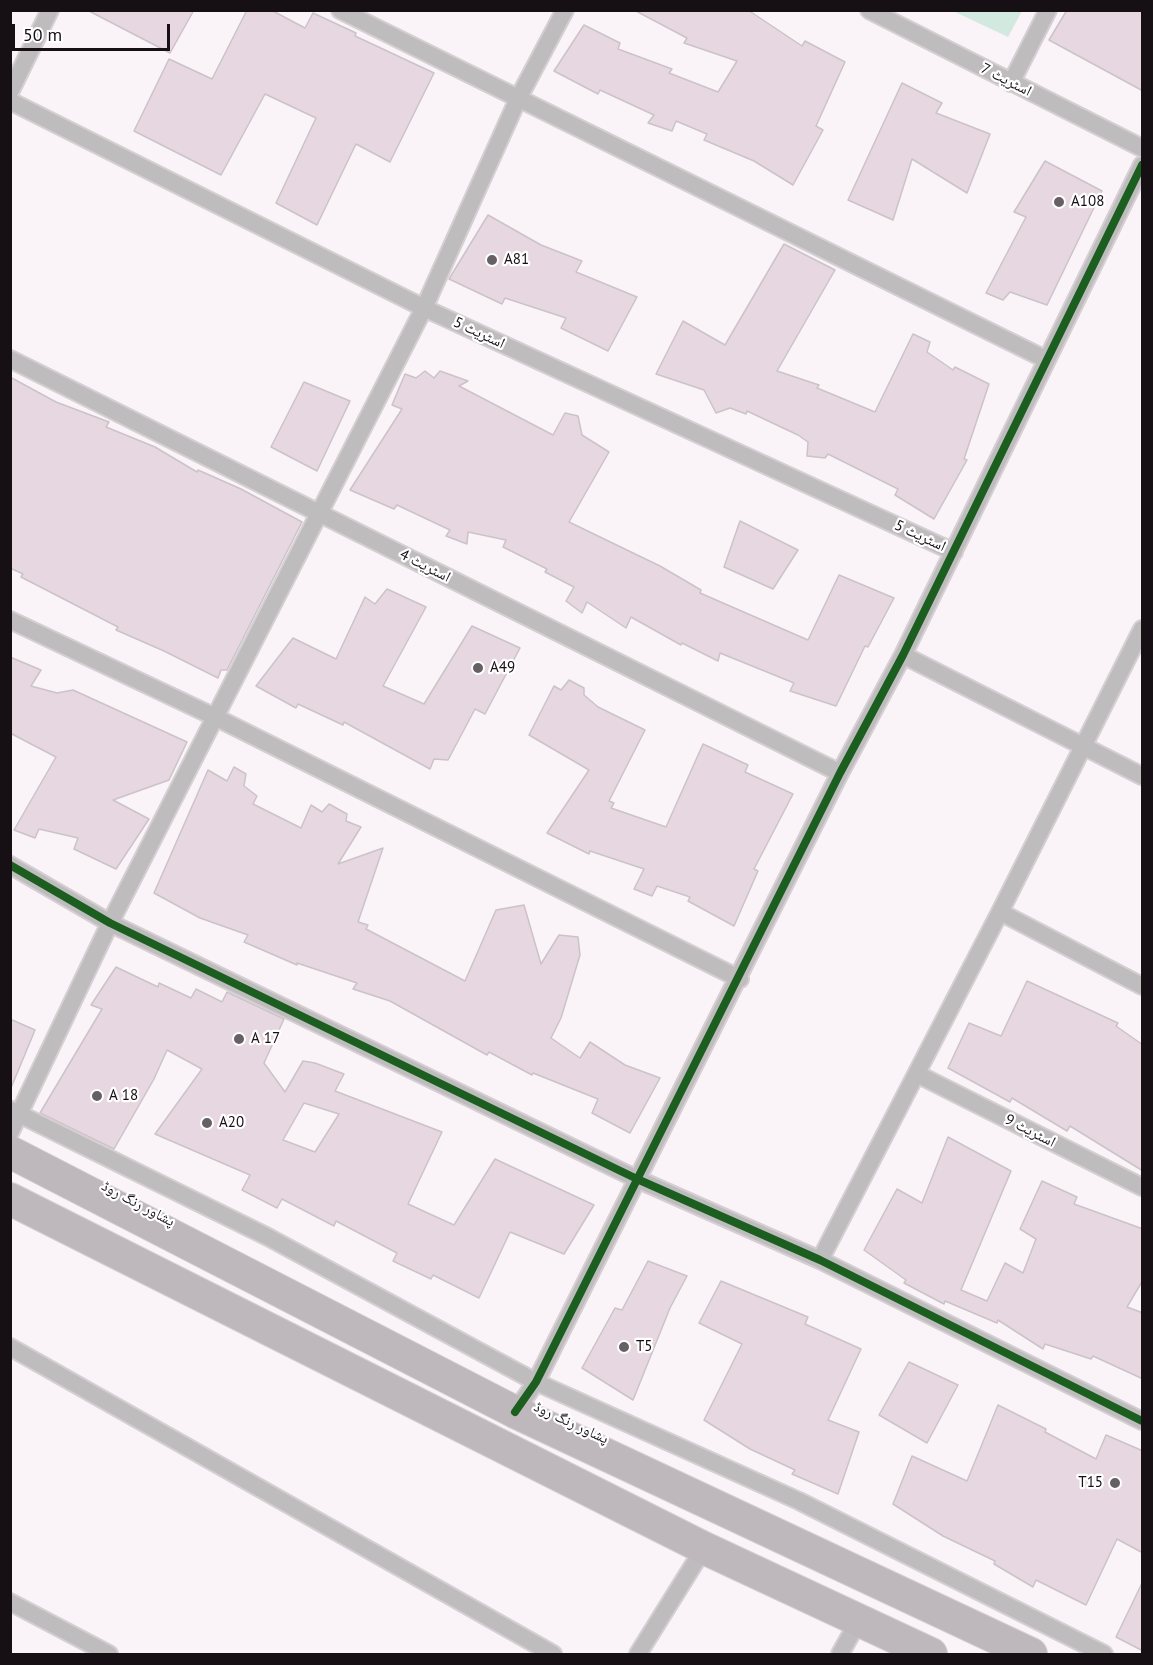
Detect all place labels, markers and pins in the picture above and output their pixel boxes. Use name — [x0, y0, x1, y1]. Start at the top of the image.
place label: A108 — [1071, 193, 1104, 211]
marker: A108 — [1052, 195, 1066, 209]
place label: A81 — [504, 251, 529, 269]
marker: A81 — [485, 253, 499, 267]
place label: A49 — [490, 659, 515, 677]
marker: A49 — [471, 661, 485, 675]
place label: A 17 — [251, 1030, 280, 1048]
marker: A 17 — [232, 1032, 246, 1046]
place label: A 18 — [109, 1087, 138, 1105]
marker: A 18 — [90, 1089, 104, 1103]
place label: A20 — [219, 1114, 244, 1132]
marker: A20 — [200, 1116, 214, 1130]
place label: T5 — [636, 1338, 652, 1356]
marker: T5 — [617, 1340, 631, 1354]
place label: T15 — [1078, 1474, 1103, 1492]
marker: T15 — [1108, 1476, 1122, 1490]

